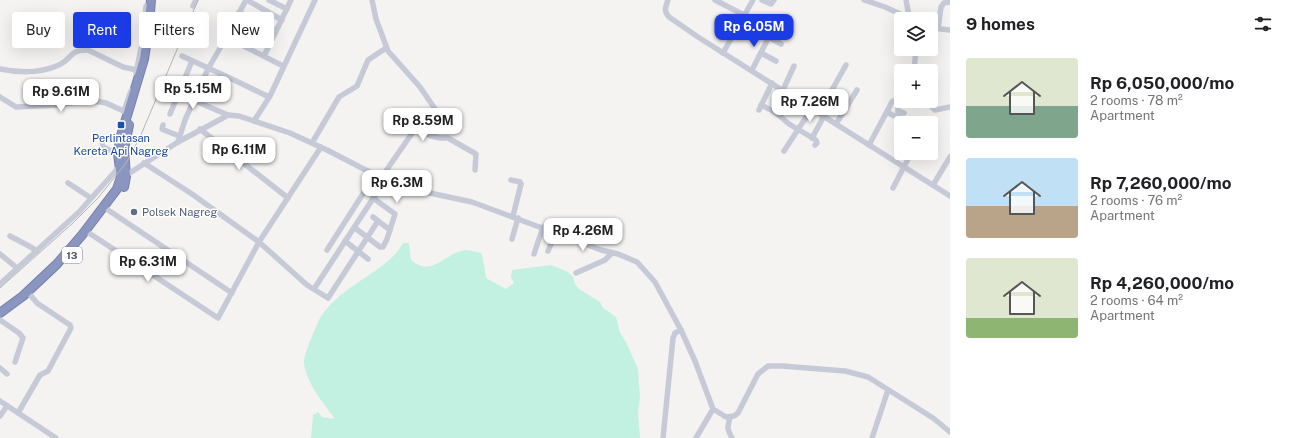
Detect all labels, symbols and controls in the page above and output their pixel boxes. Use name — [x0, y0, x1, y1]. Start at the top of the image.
chip: Buy — [12, 12, 65, 48]
chip: Rent — [73, 12, 131, 48]
chip: Filters — [139, 12, 209, 48]
chip: New — [217, 12, 274, 48]
map controls — [894, 12, 938, 160]
button: layers — [894, 12, 938, 56]
icon: filters — [1252, 13, 1274, 35]
pin: Rp 6.05M — [713, 14, 795, 48]
text: 9 homes — [966, 14, 1035, 34]
text: Rp 6.05M — [724, 19, 784, 34]
button: + — [894, 64, 938, 108]
text: Rp 6,050,000/mo — [1090, 73, 1234, 93]
icon: home — [998, 74, 1046, 122]
pin: Rp 5.15M — [152, 76, 234, 110]
pin: Rp 9.61M — [20, 79, 102, 113]
text: Rp 5.15M — [164, 81, 222, 96]
text: Rp 9.61M — [32, 84, 90, 99]
pin: Rp 7.26M — [769, 89, 851, 123]
text: 2 rooms · 78 m² — [1090, 93, 1183, 108]
text: Rp 7.26M — [781, 94, 839, 109]
pin: Rp 8.59M — [382, 108, 464, 142]
text: Apartment — [1090, 108, 1155, 123]
text: Rp 8.59M — [392, 113, 454, 128]
button: − — [894, 116, 938, 160]
marker: Perlintasan Kereta Api Nagreg — [116, 120, 126, 130]
place label: Perlintasan Kereta Api Nagreg — [74, 132, 169, 157]
pin: Rp 6.11M — [198, 137, 280, 171]
text: Rp 6.11M — [212, 142, 266, 157]
pin: Rp 6.3M — [360, 170, 434, 204]
text: Rp 7,260,000/mo — [1090, 173, 1232, 193]
icon: home — [998, 174, 1046, 222]
text: Rp 6.3M — [371, 175, 423, 190]
text: 2 rooms · 76 m² — [1090, 193, 1182, 208]
place label: Polsek Nagreg — [142, 206, 218, 218]
marker: Polsek Nagreg — [129, 207, 139, 217]
text: Apartment — [1090, 208, 1155, 223]
pin: Rp 4.26M — [542, 218, 624, 252]
text: Rp 4.26M — [553, 223, 613, 238]
road number: 13 — [62, 247, 82, 263]
pin: Rp 6.31M — [107, 249, 189, 283]
text: Rp 6.31M — [119, 254, 177, 269]
text: Rp 4,260,000/mo — [1090, 273, 1234, 293]
icon: home — [998, 274, 1046, 322]
text: 2 rooms · 64 m² — [1090, 293, 1183, 308]
text: Apartment — [1090, 308, 1155, 323]

